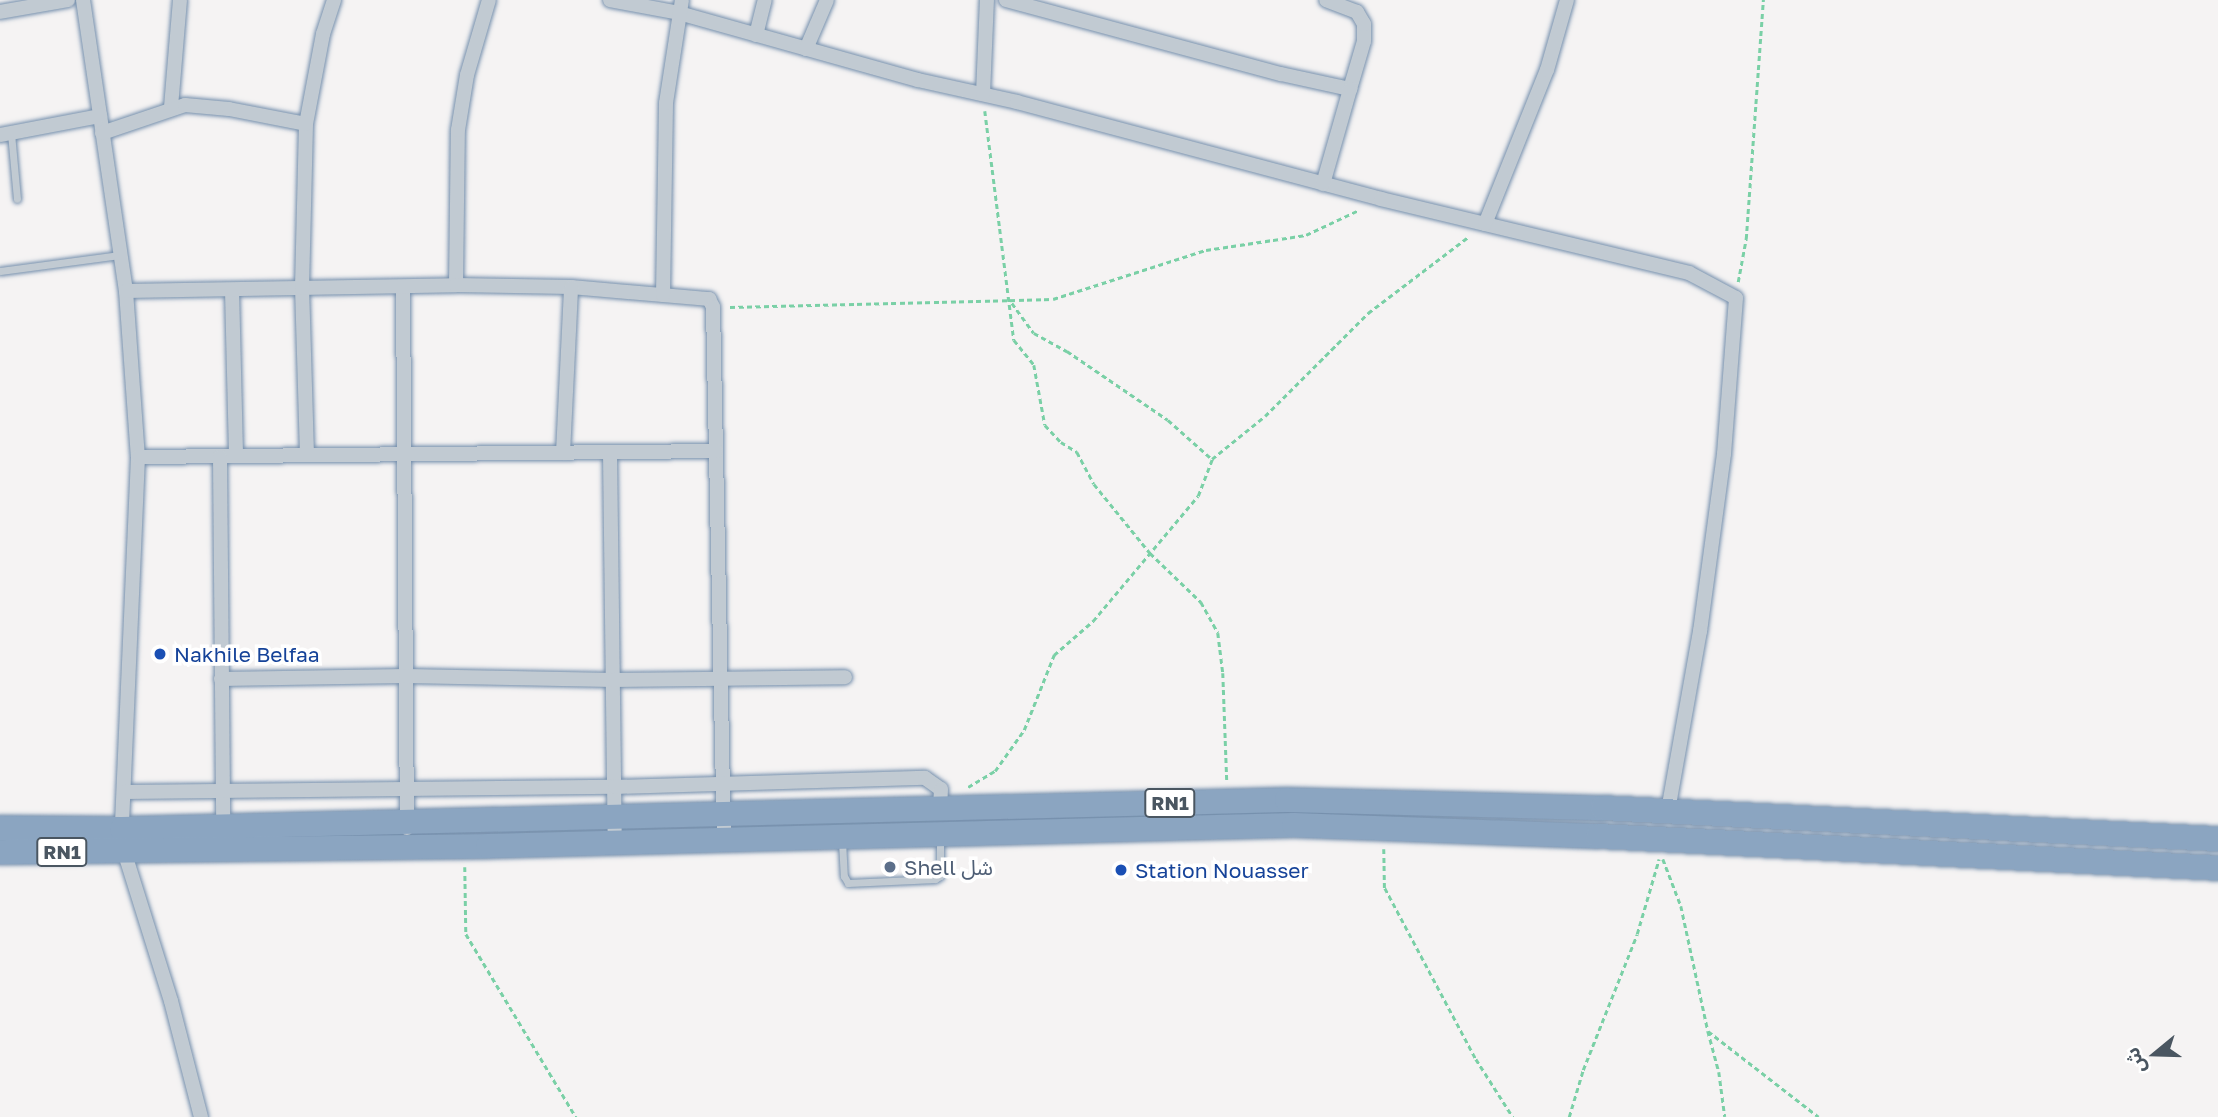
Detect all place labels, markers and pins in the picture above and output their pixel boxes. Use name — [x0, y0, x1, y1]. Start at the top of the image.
place label: Nakhile Belfaa — [174, 641, 320, 667]
marker: Nakhile Belfaa — [152, 646, 168, 662]
place label: Shell شل — [904, 854, 993, 880]
place label: Station Nouasser — [1135, 857, 1309, 883]
marker: Shell شل — [882, 859, 898, 875]
marker: Station Nouasser — [1113, 862, 1129, 878]

